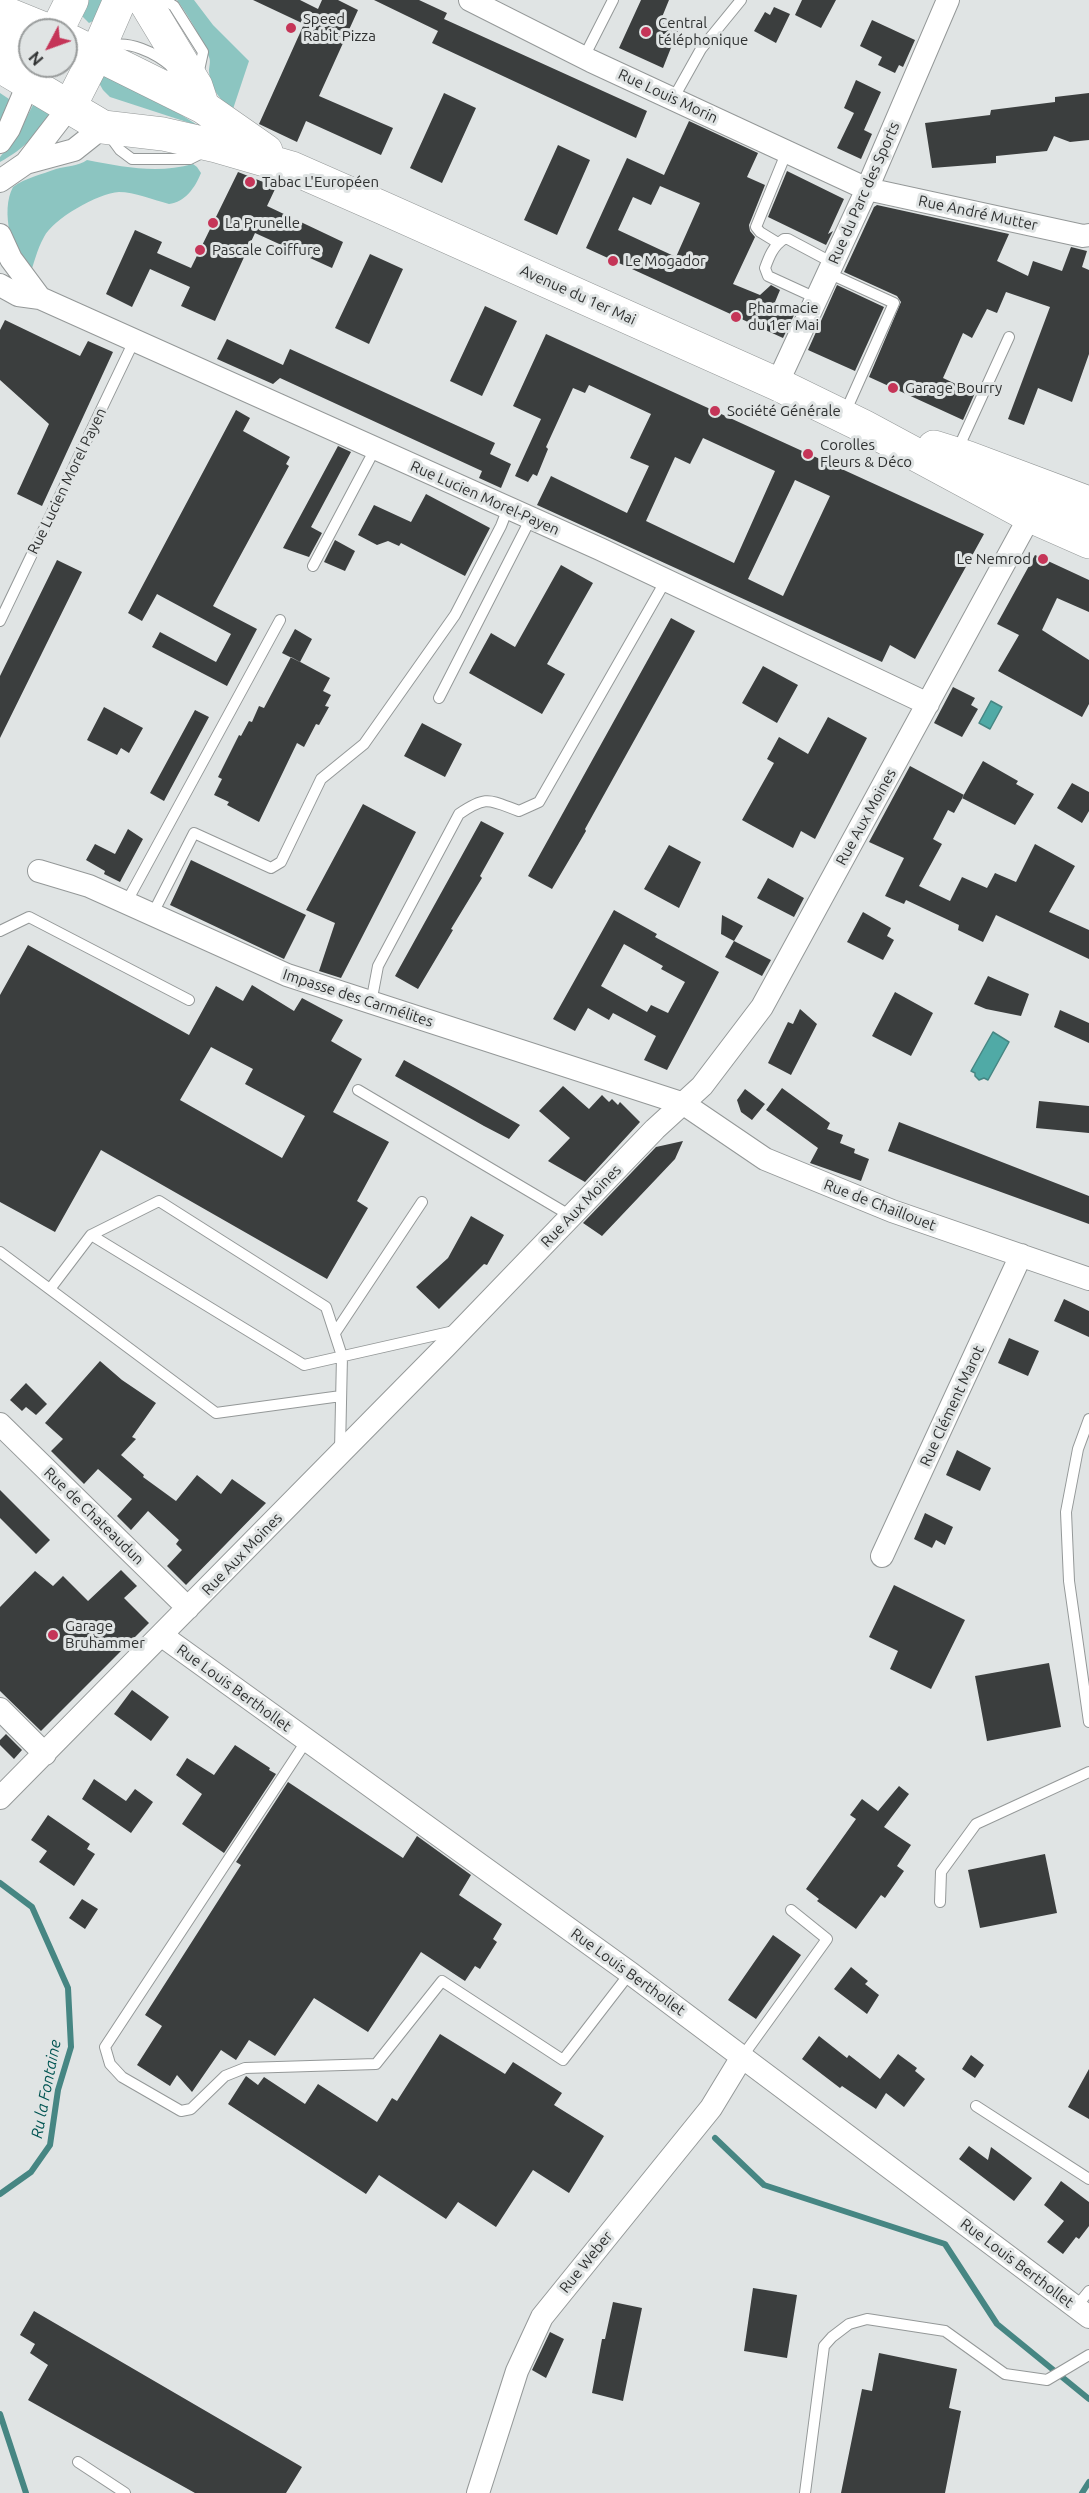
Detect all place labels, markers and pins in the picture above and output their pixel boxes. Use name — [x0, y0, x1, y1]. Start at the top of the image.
place label: Speed Rabit Pizza — [303, 10, 376, 45]
place label: Central téléphonique — [658, 14, 748, 49]
marker: Speed Rabit Pizza — [284, 21, 298, 35]
marker: Central téléphonique — [639, 25, 653, 39]
place label: Tabac L'Européen — [262, 173, 379, 191]
marker: Tabac L'Européen — [243, 175, 257, 189]
place label: La Prunelle — [225, 214, 300, 232]
marker: La Prunelle — [206, 216, 220, 230]
place label: Pascale Coiffure — [212, 241, 321, 259]
marker: Pascale Coiffure — [193, 243, 207, 257]
place label: Le Mogador — [625, 252, 706, 270]
marker: Le Mogador — [606, 254, 620, 268]
place label: Pharmacie du 1er Mai — [748, 299, 819, 334]
marker: Pharmacie du 1er Mai — [729, 310, 743, 324]
place label: Garage Bourry — [905, 379, 1002, 397]
marker: Garage Bourry — [886, 381, 900, 395]
place label: Société Générale — [727, 402, 841, 420]
marker: Société Générale — [708, 404, 722, 418]
place label: Corolles Fleurs & Déco — [820, 436, 912, 471]
marker: Corolles Fleurs & Déco — [801, 447, 815, 461]
place label: Le Nemrod — [956, 550, 1031, 568]
marker: Le Nemrod — [1036, 552, 1050, 566]
place label: Garage Bruhammer — [65, 1617, 145, 1652]
marker: Garage Bruhammer — [46, 1628, 60, 1642]

